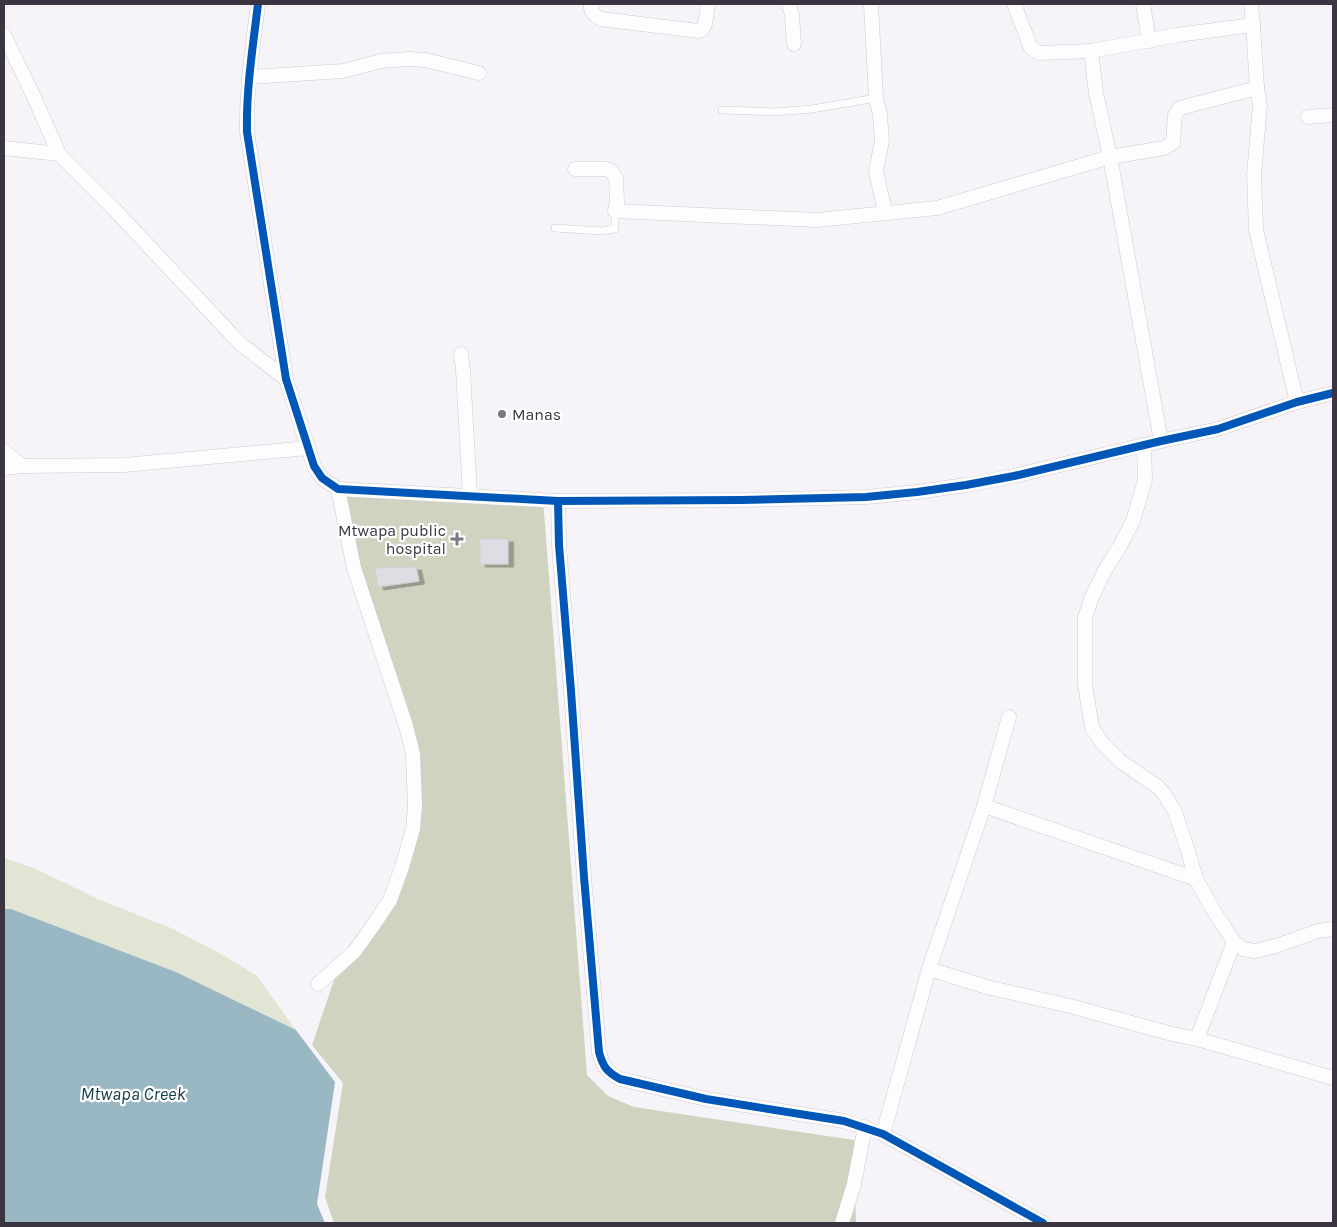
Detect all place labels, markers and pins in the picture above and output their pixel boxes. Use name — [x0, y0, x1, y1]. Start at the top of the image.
place label: Manas — [512, 405, 561, 424]
marker: Manas — [496, 408, 508, 420]
place label: Mtwapa public hospital — [338, 521, 446, 558]
marker: Mtwapa public hospital — [450, 532, 464, 546]

